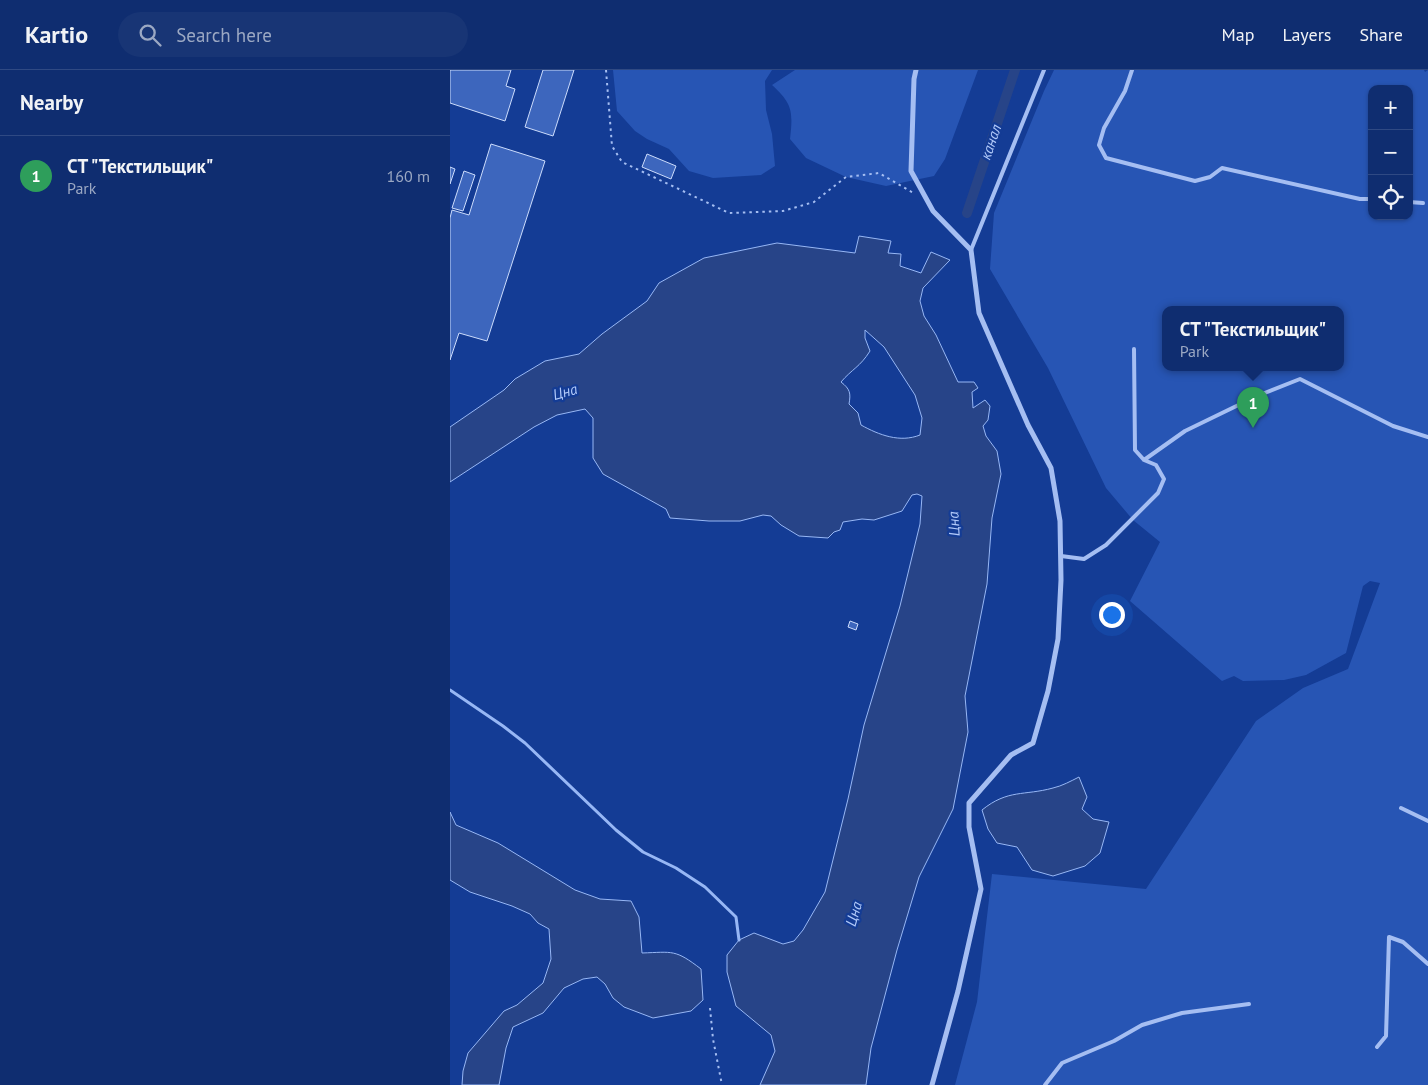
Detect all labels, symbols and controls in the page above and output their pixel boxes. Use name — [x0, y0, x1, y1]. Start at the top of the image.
search box — [118, 12, 468, 57]
text: Kartio — [25, 19, 88, 50]
icon: search — [136, 21, 164, 49]
text: Search here — [176, 23, 272, 47]
text: Map — [1222, 23, 1254, 46]
text: Layers — [1282, 23, 1331, 46]
text: Share — [1359, 23, 1403, 46]
map controls — [1368, 85, 1413, 220]
button: + — [1368, 85, 1413, 130]
text: Nearby — [20, 89, 83, 116]
water label: канал — [976, 121, 1006, 162]
button: − — [1368, 130, 1413, 175]
text: СТ "Текстильщик" — [67, 154, 214, 178]
text: 1 — [31, 166, 41, 186]
text: 160 m — [387, 166, 430, 186]
button: locate — [1368, 175, 1413, 220]
text: Park — [67, 178, 96, 198]
popup — [1162, 306, 1344, 371]
text: СТ "Текстильщик" — [1180, 317, 1326, 341]
text: Park — [1180, 341, 1209, 361]
water label: Цна — [550, 379, 580, 404]
pin: 1 — [1237, 387, 1269, 428]
water label: Цна — [943, 510, 964, 537]
your location — [1099, 602, 1125, 628]
water label: Цна — [841, 899, 866, 928]

